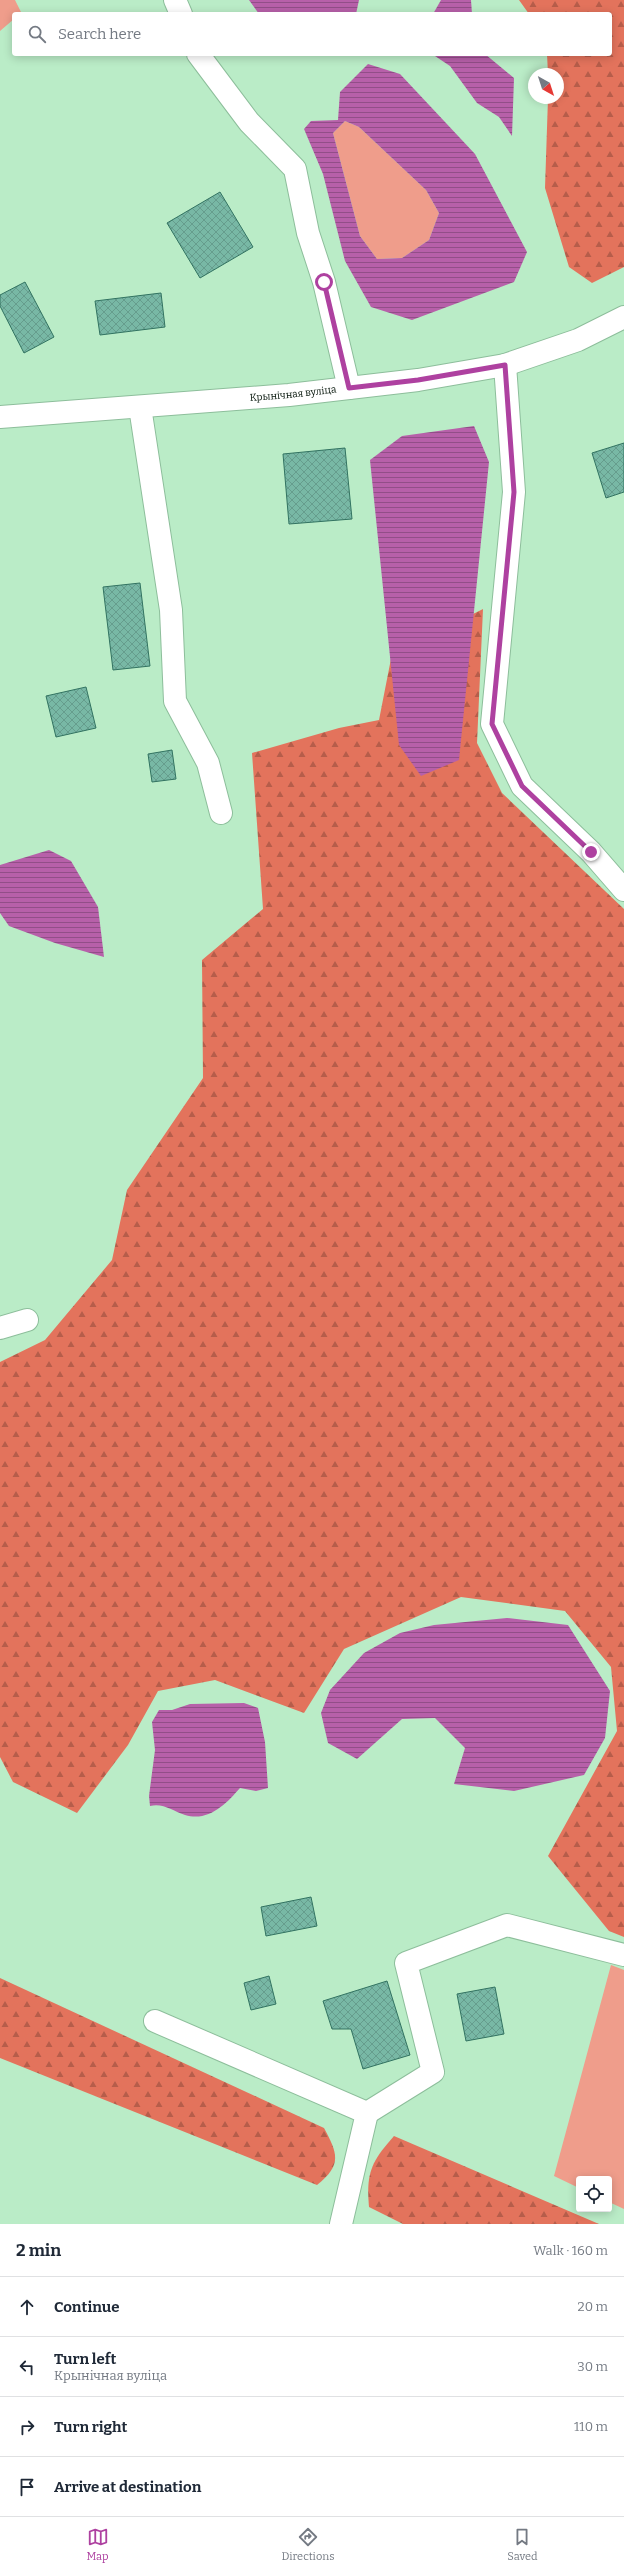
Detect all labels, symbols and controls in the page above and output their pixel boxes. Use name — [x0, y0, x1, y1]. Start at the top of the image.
search box — [12, 12, 612, 56]
icon: search — [26, 23, 48, 45]
text: Search here — [58, 25, 141, 43]
north arrow — [528, 68, 564, 104]
route start — [315, 273, 333, 291]
street label: Крынічная вуліца — [249, 383, 338, 404]
route end — [582, 843, 600, 861]
map controls — [576, 2176, 612, 2212]
button: locate — [576, 2176, 612, 2212]
text: 2 min — [16, 2240, 61, 2261]
text: Walk · 160 m — [533, 2243, 608, 2258]
icon: ahead — [16, 2296, 38, 2318]
text: Continue — [54, 2298, 120, 2316]
text: 20 m — [578, 2299, 608, 2314]
text: Turn left — [54, 2350, 116, 2368]
icon: left — [16, 2356, 38, 2378]
text: 30 m — [577, 2359, 608, 2374]
text: Крынічная вуліца — [54, 2368, 167, 2383]
icon: right — [16, 2416, 38, 2438]
text: Turn right — [54, 2418, 127, 2436]
text: 110 m — [574, 2419, 608, 2434]
icon: arrive — [16, 2476, 38, 2498]
text: Arrive at destination — [54, 2478, 201, 2496]
tab: Map — [86, 2526, 109, 2563]
tab: Directions — [282, 2526, 334, 2563]
tab: Saved — [507, 2526, 538, 2563]

